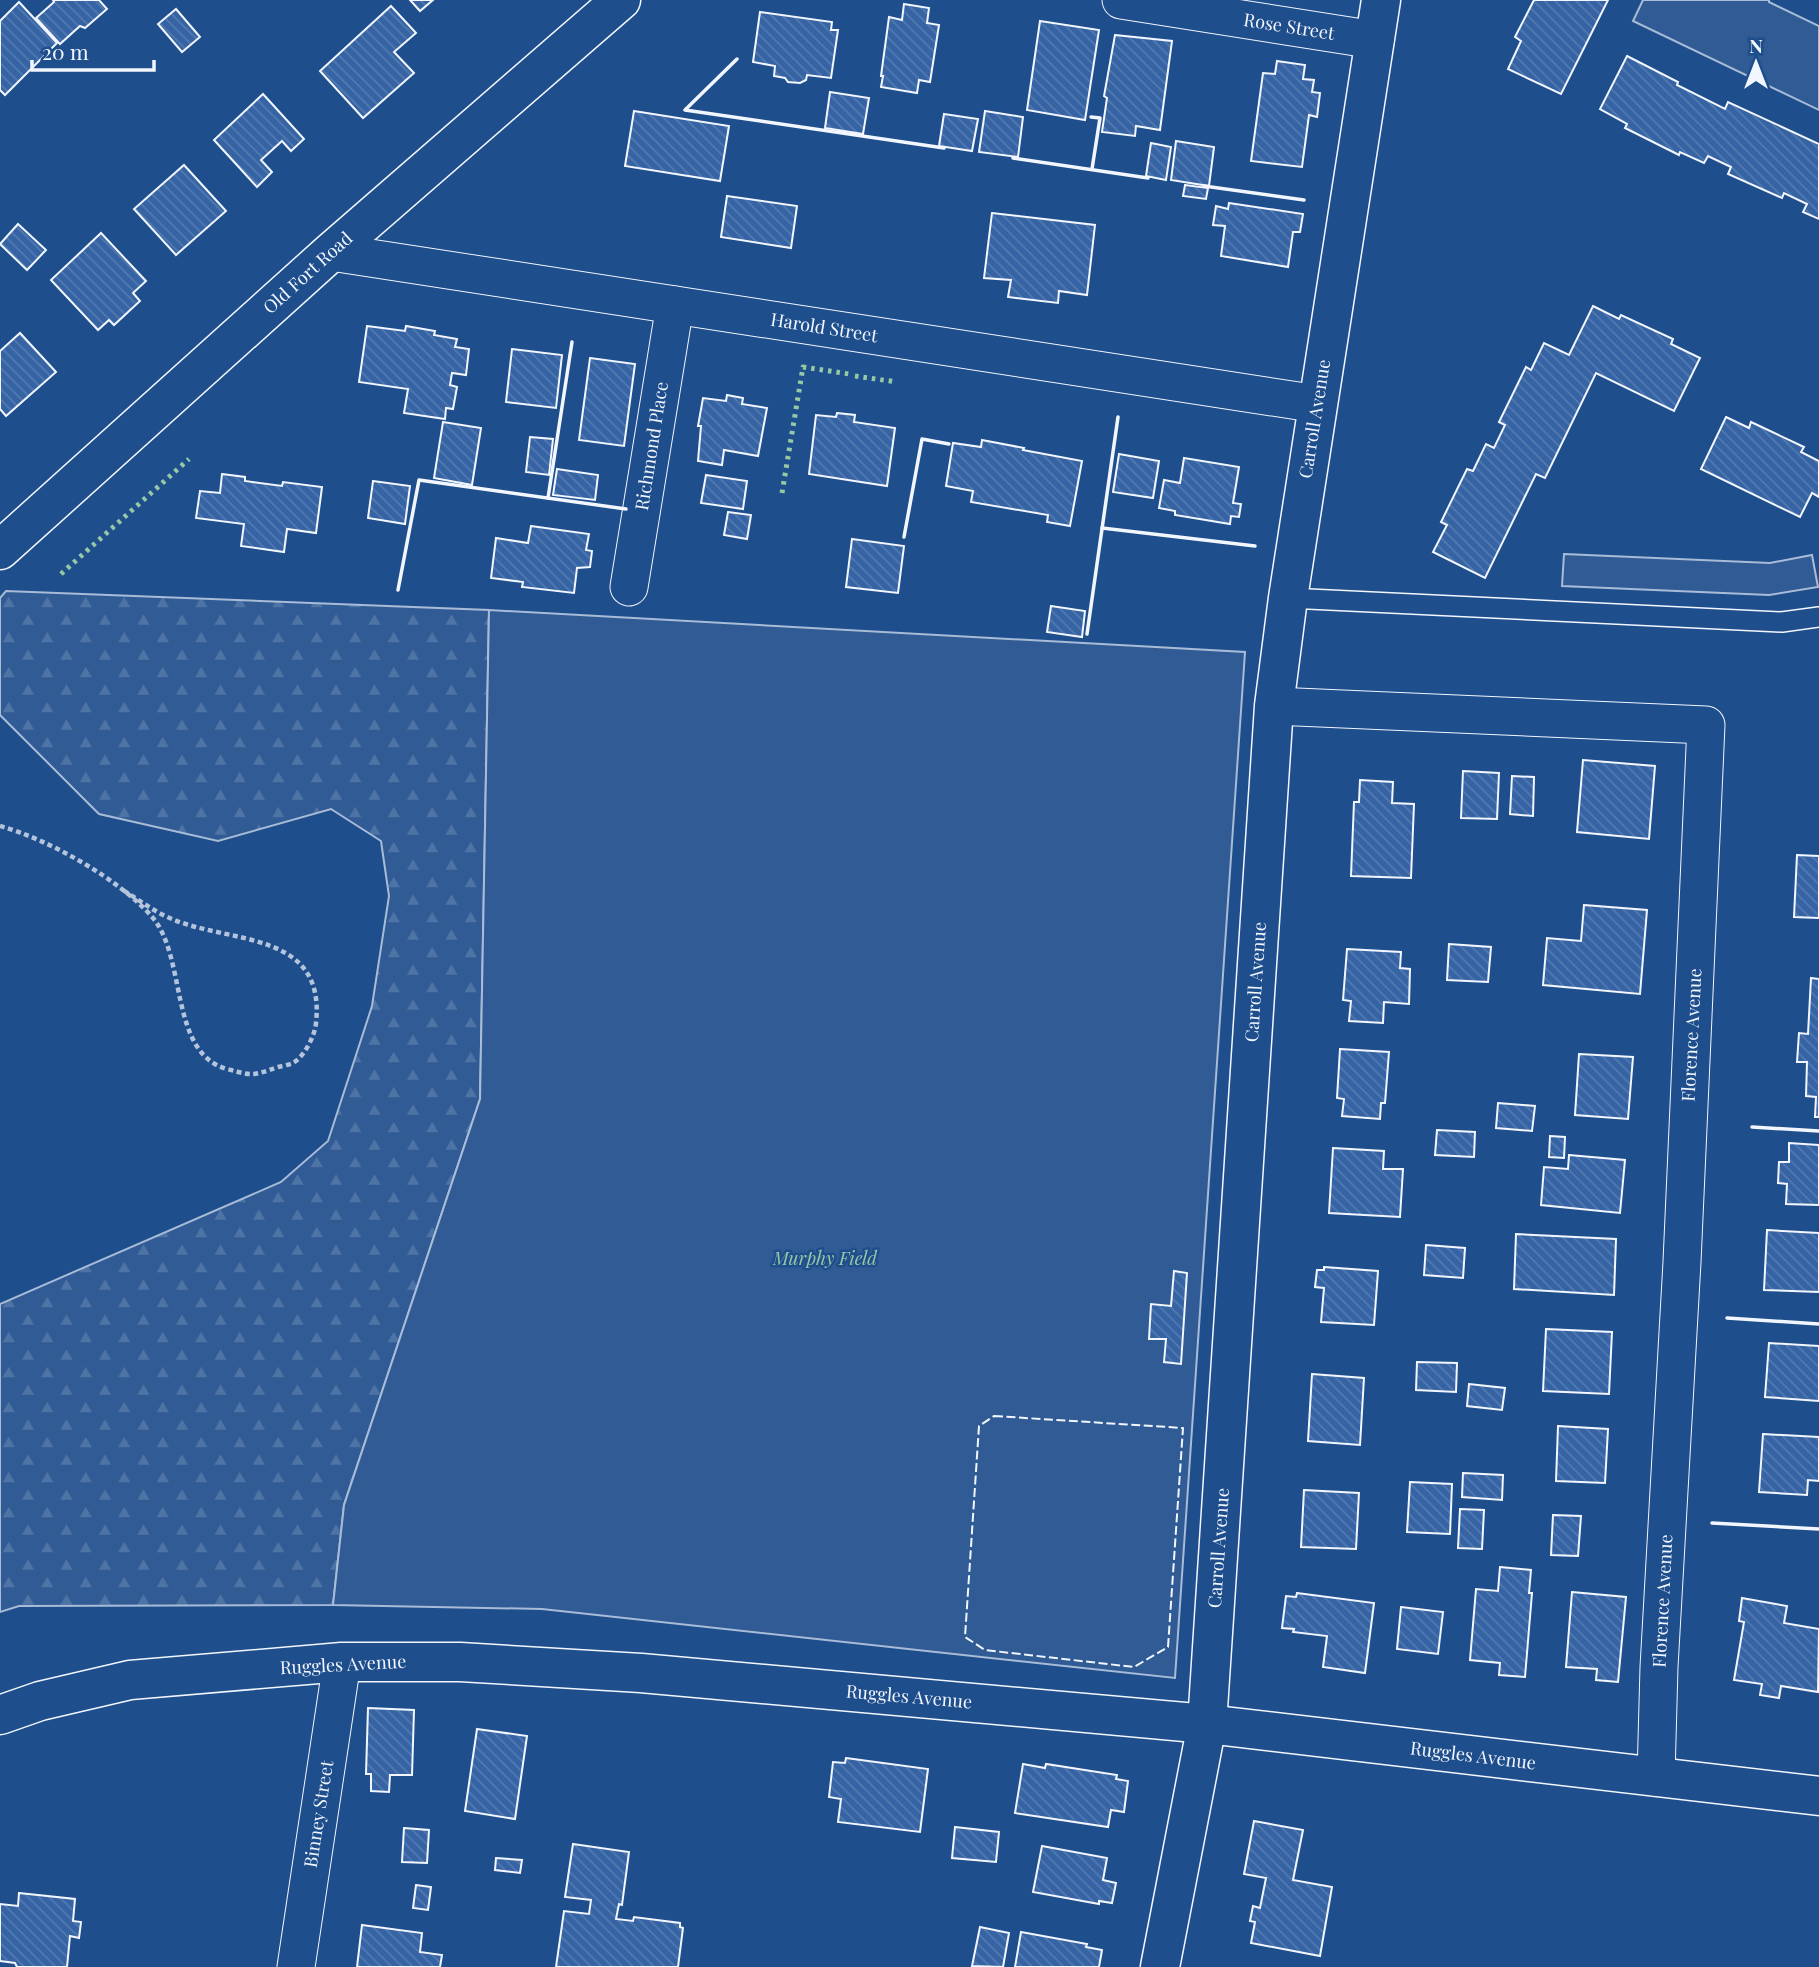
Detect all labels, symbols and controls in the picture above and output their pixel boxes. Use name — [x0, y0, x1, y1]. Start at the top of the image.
street label: Rose Street — [1242, 7, 1337, 45]
scale bar — [32, 28, 154, 72]
north arrow — [1721, 28, 1791, 98]
text: N — [1749, 32, 1763, 58]
text: 20 m — [42, 37, 89, 65]
street label: Old Fort Road — [258, 225, 357, 319]
street label: Harold Street — [769, 307, 880, 347]
street label: Carroll Avenue — [1293, 358, 1335, 480]
street label: Richmond Place — [629, 380, 673, 512]
street label: Carroll Avenue — [1239, 921, 1271, 1043]
street label: Florence Avenue — [1676, 968, 1706, 1102]
park label: Murphy Field — [772, 1246, 878, 1270]
street label: Carroll Avenue — [1202, 1487, 1234, 1609]
street label: Florence Avenue — [1647, 1534, 1677, 1668]
street label: Ruggles Avenue — [279, 1649, 407, 1679]
street label: Ruggles Avenue — [845, 1679, 973, 1713]
street label: Ruggles Avenue — [1409, 1735, 1537, 1775]
street label: Binney Street — [298, 1758, 338, 1869]

